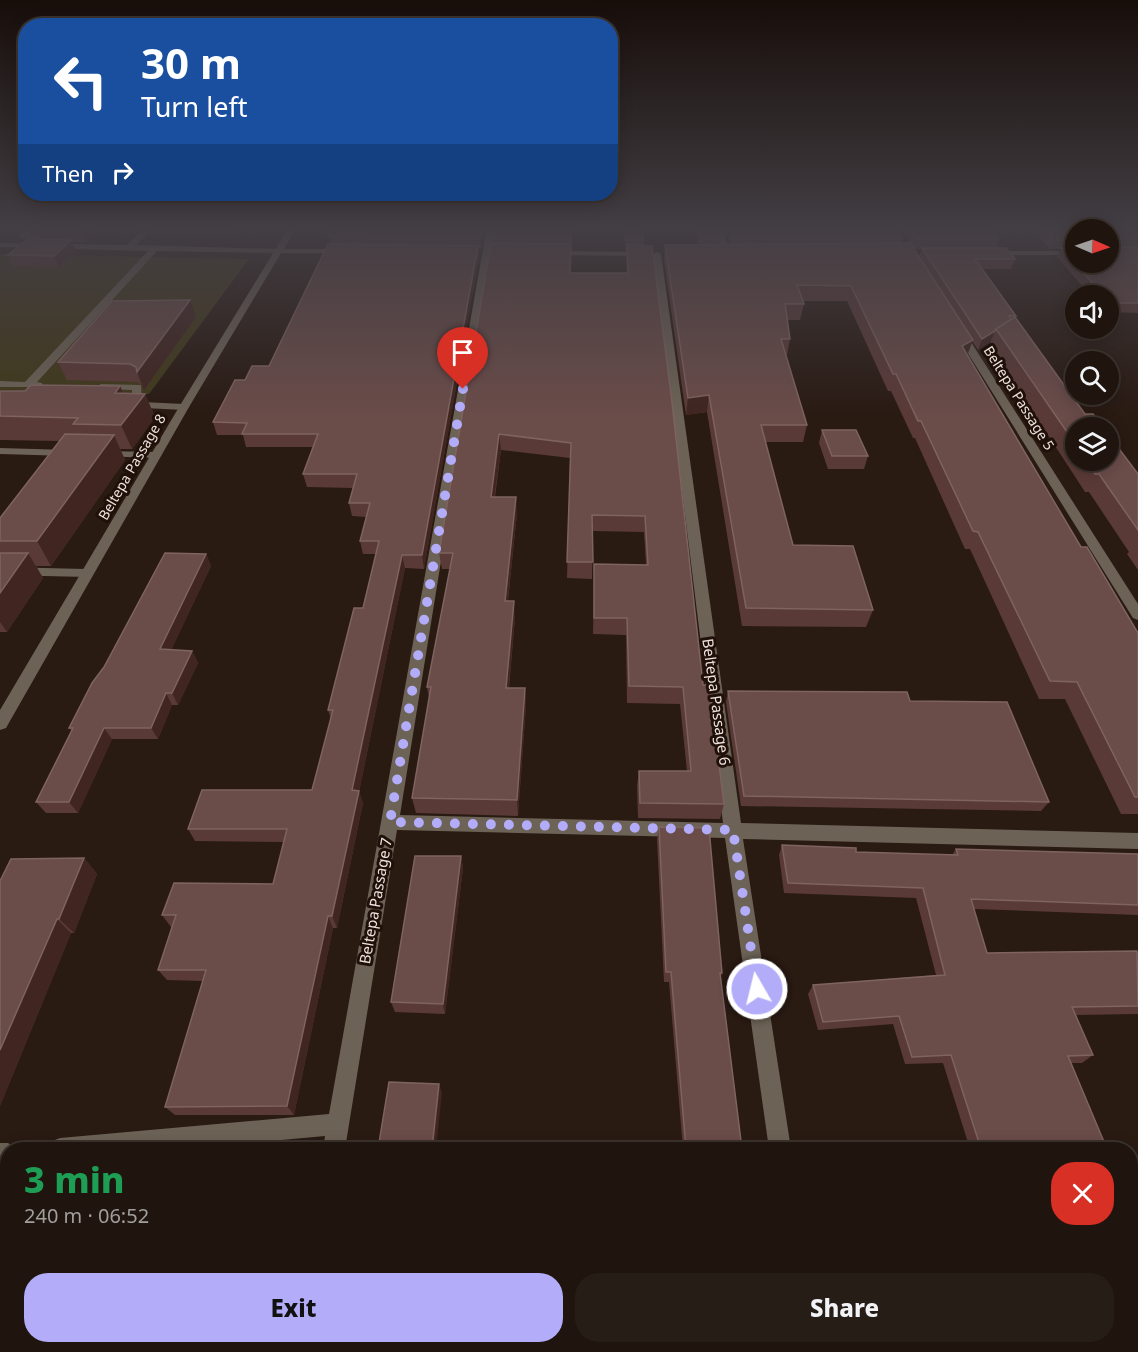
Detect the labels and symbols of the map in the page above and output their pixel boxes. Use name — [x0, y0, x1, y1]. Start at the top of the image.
north arrow — [1065, 219, 1119, 273]
pin — [437, 327, 488, 389]
street label: Beltepa Passage 5 — [980, 342, 1059, 453]
street label: Beltepa Passage 8 — [93, 410, 170, 523]
street label: Beltepa Passage 6 — [698, 637, 736, 767]
street label: Beltepa Passage 7 — [354, 836, 396, 966]
position arrow — [725, 957, 789, 1021]

